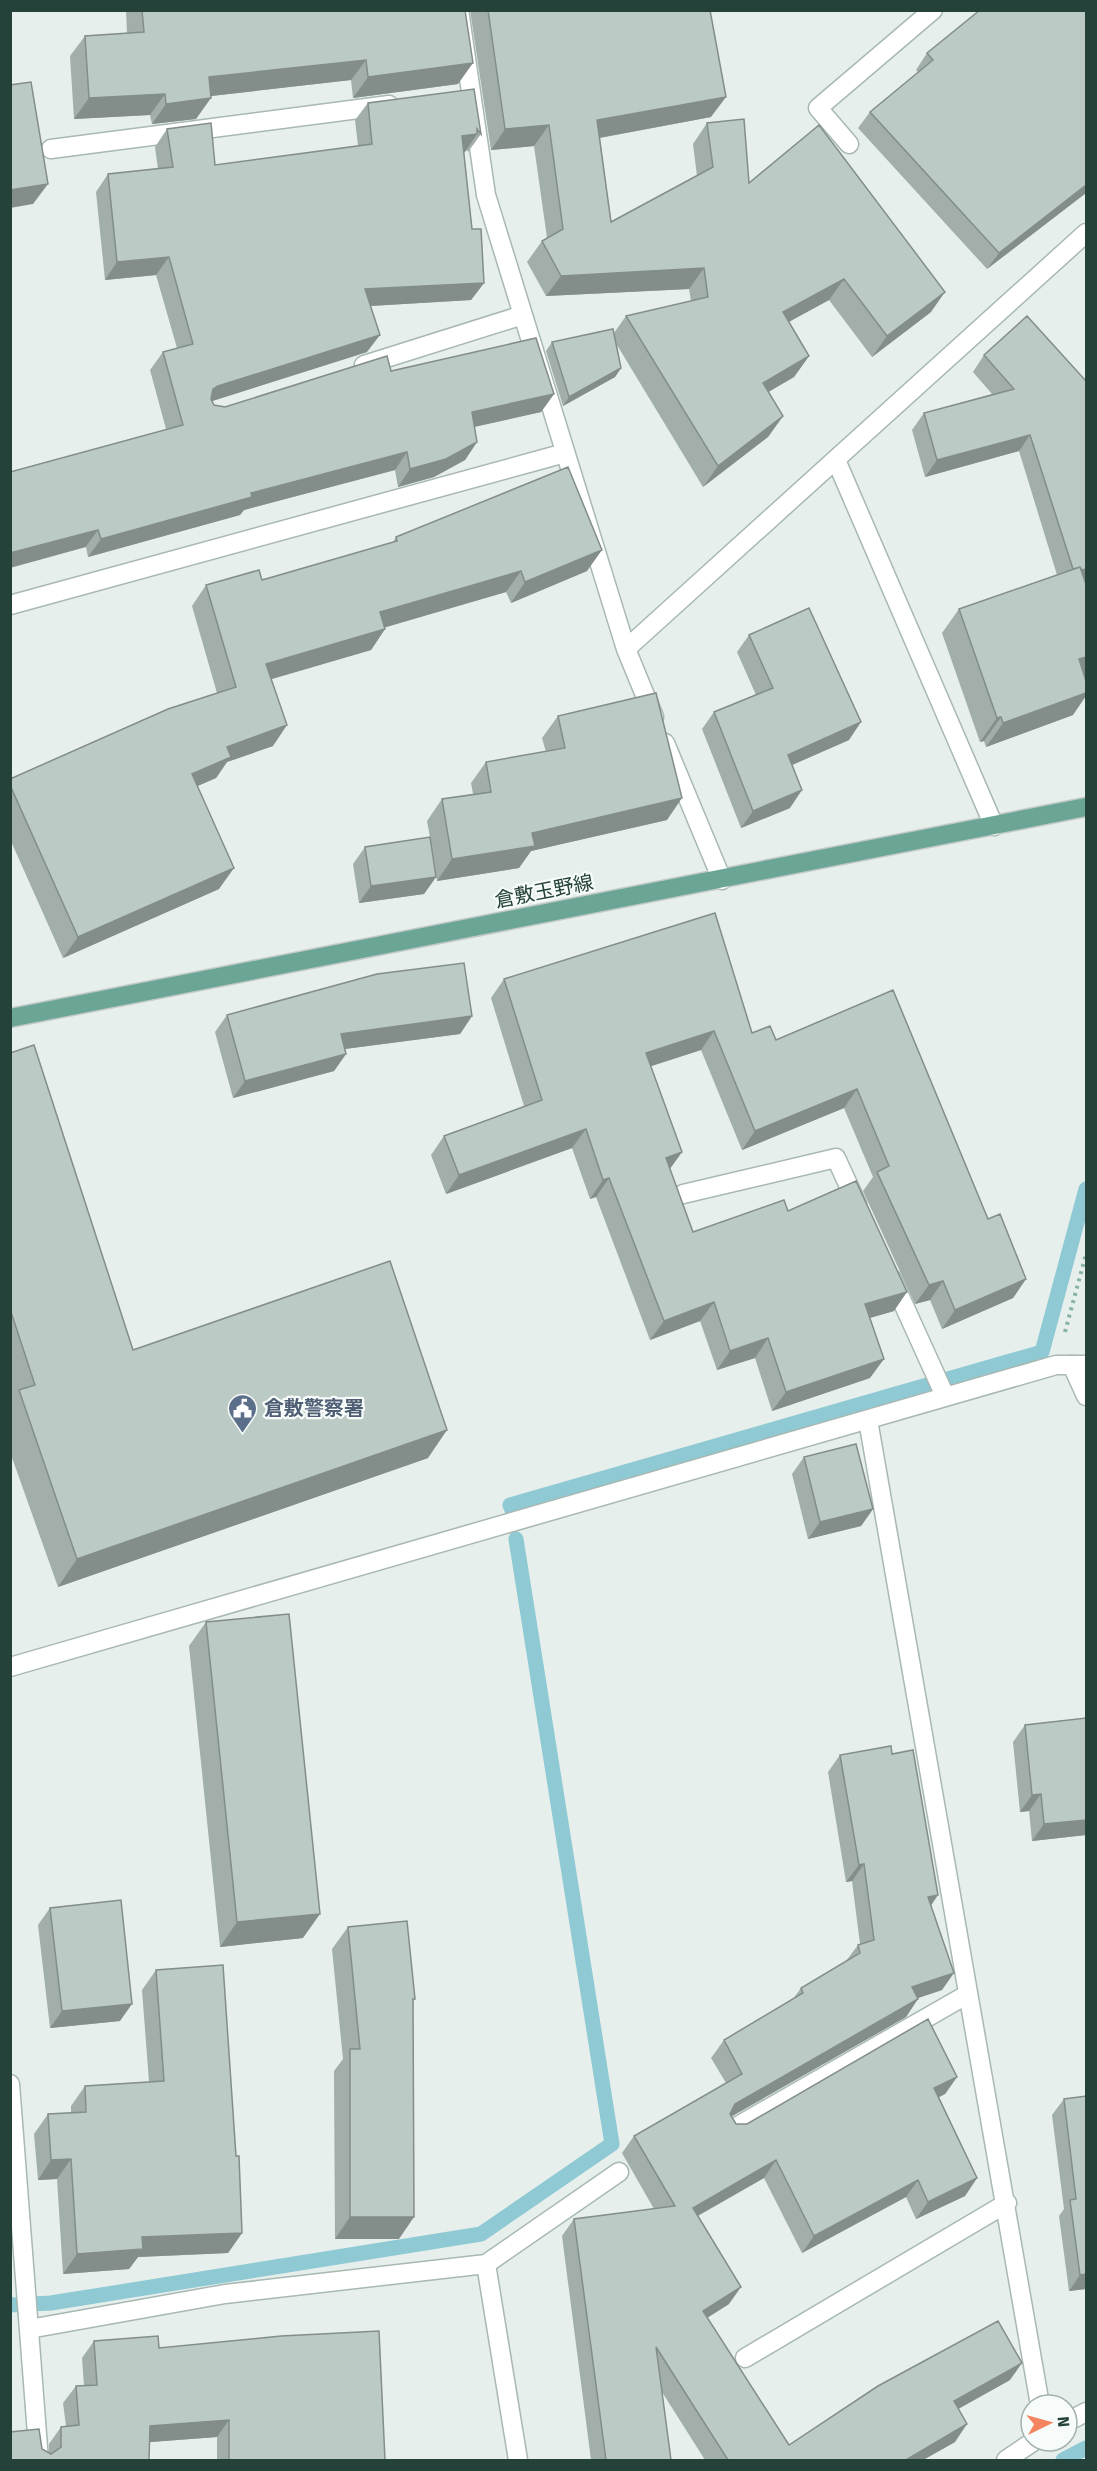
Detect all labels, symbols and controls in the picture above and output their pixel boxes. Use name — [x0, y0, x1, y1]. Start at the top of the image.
street label: 倉敷玉野線 — [493, 870, 595, 912]
public building icon: 倉敷警察署 — [227, 1392, 259, 1434]
place label: 倉敷警察署 — [264, 1396, 364, 1420]
north arrow — [1019, 2393, 1079, 2453]
text: N — [1054, 2416, 1073, 2428]

